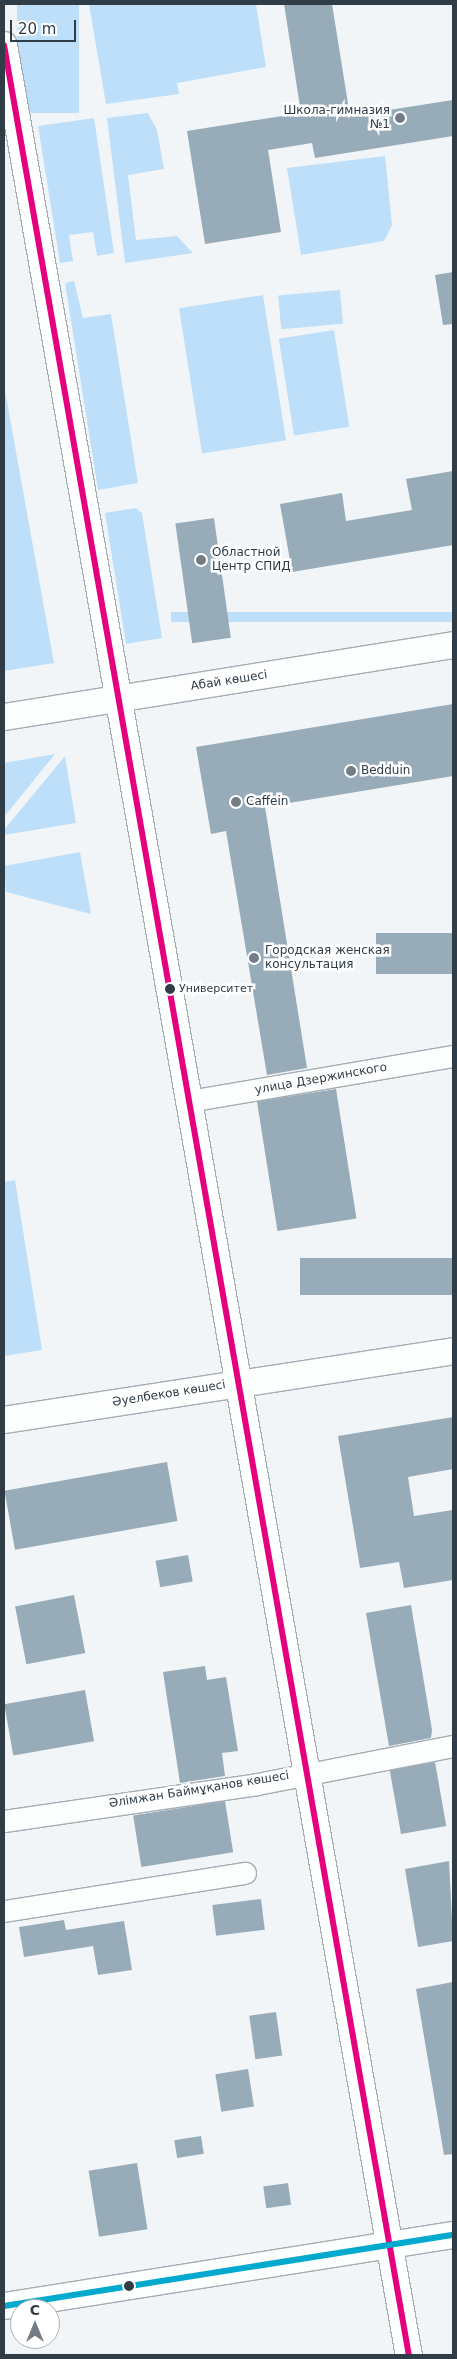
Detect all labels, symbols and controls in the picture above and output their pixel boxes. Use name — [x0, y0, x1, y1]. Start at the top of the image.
scale bar — [12, 10, 79, 42]
text: 20 m — [18, 20, 56, 38]
place label: Школа-гимназия №1 — [283, 104, 390, 132]
marker: Школа-гимназия №1 — [394, 112, 406, 124]
place label: Областной Центр СПИД — [212, 546, 291, 574]
marker: Областной Центр СПИД — [194, 553, 208, 567]
street label: Абай көшесі — [190, 668, 268, 694]
place label: Bedduin — [361, 764, 410, 778]
marker: Bedduin — [345, 765, 357, 777]
place label: Caffein — [246, 795, 288, 809]
marker: Caffein — [230, 796, 242, 808]
place label: Городская женская консультация — [265, 944, 390, 972]
marker: Городская женская консультация — [247, 951, 261, 965]
place label: Университет — [179, 982, 253, 996]
marker: Университет — [165, 984, 175, 994]
street label: улица Дзержинского — [254, 1060, 388, 1098]
street label: Әуелбеков көшесі — [111, 1378, 227, 1410]
street label: Әлімжан Баймұқанов көшесі — [108, 1769, 290, 1811]
unlabelled marker — [124, 2281, 134, 2291]
north arrow — [10, 2299, 60, 2349]
text: С — [30, 2302, 40, 2318]

